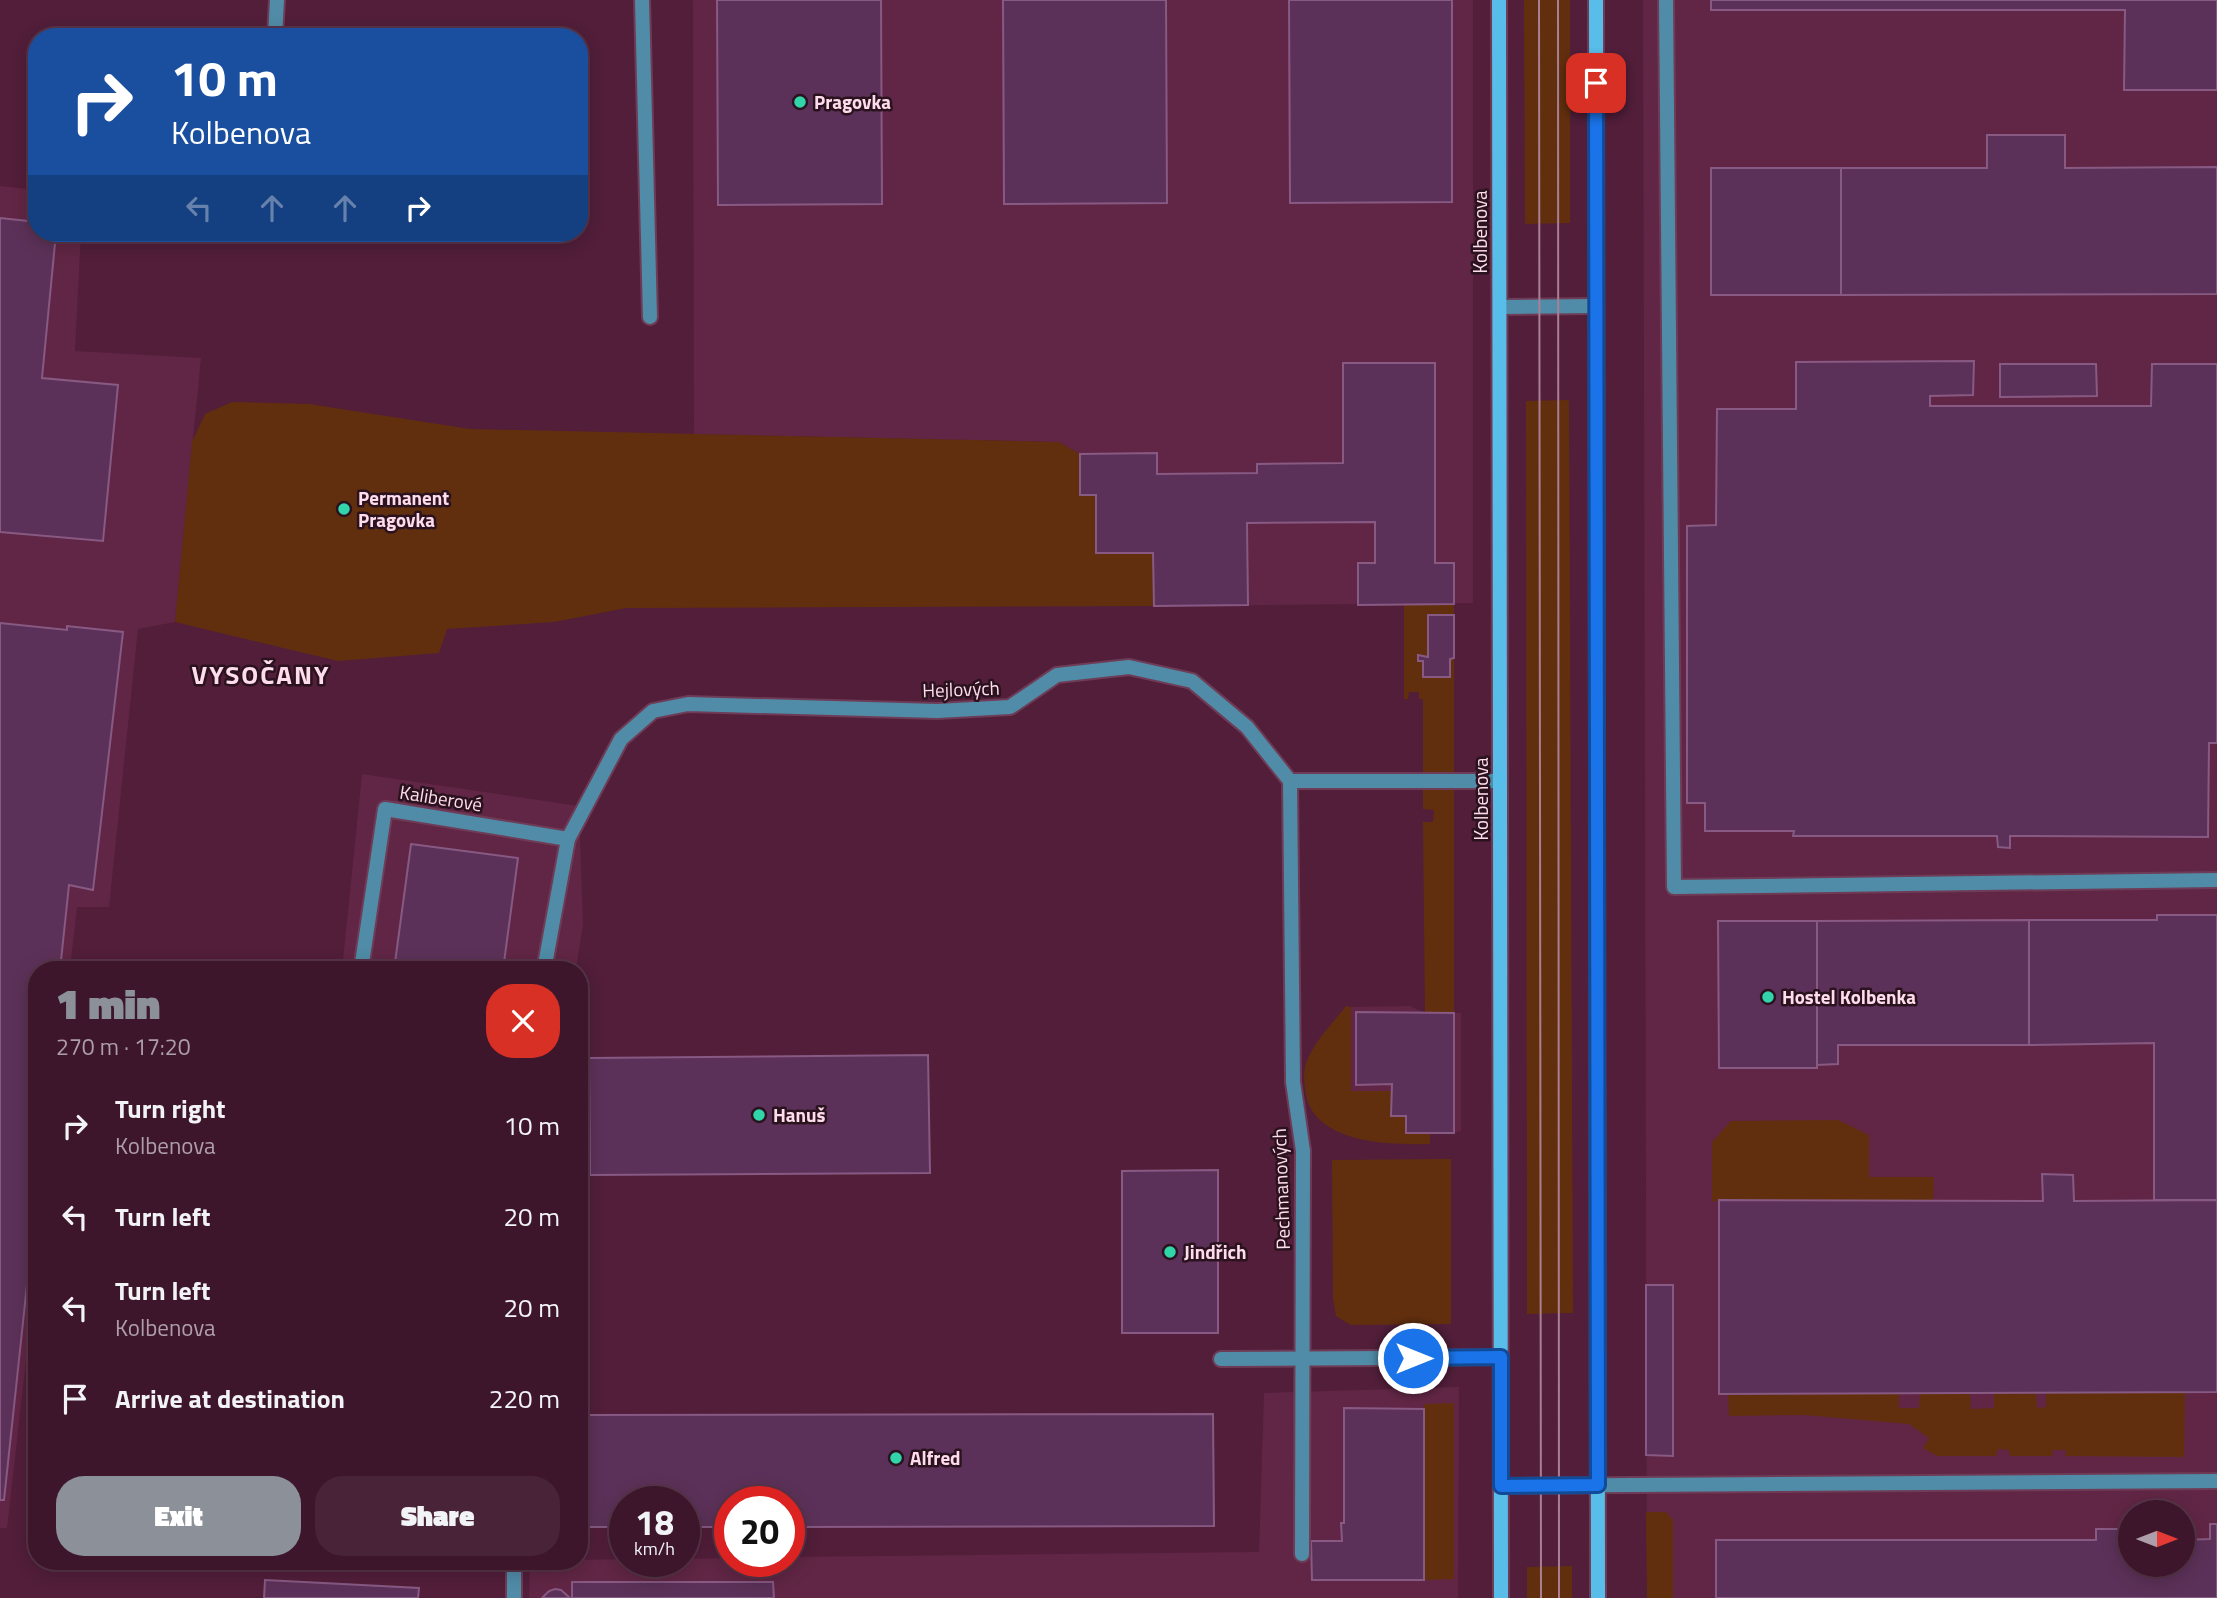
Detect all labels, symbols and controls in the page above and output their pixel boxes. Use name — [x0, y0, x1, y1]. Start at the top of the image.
text: 10 m — [171, 40, 278, 115]
pin — [1566, 53, 1626, 113]
icon: right — [56, 56, 147, 147]
icon: arrive — [1577, 64, 1615, 102]
place label: Pragovka — [814, 87, 891, 116]
marker: Pragovka — [792, 94, 808, 110]
text: Kolbenova — [171, 108, 311, 156]
icon: left — [180, 189, 218, 227]
icon: ahead — [253, 189, 291, 227]
icon: ahead — [326, 189, 364, 227]
icon: right — [399, 189, 437, 227]
street label: Kolbenova — [1465, 190, 1494, 274]
place label: Permanent Pragovka — [358, 483, 449, 534]
marker: Permanent Pragovka — [336, 501, 352, 517]
district label: VYSOČANY — [191, 655, 331, 694]
street label: Hejlových — [922, 673, 1000, 704]
street label: Kolbenova — [1466, 757, 1495, 841]
street label: Kaliberové — [398, 777, 484, 818]
text: 1 min — [56, 971, 160, 1035]
place label: Hostel Kolbenka — [1782, 982, 1916, 1011]
button: close — [486, 984, 560, 1058]
marker: Hostel Kolbenka — [1760, 989, 1776, 1005]
text: 270 m · 17:20 — [56, 1029, 191, 1064]
text: Turn right — [115, 1089, 226, 1128]
place label: Hanuš — [773, 1100, 826, 1129]
text: 10 m — [503, 1106, 560, 1145]
icon: right — [56, 1107, 94, 1145]
marker: Hanuš — [751, 1107, 767, 1123]
text: Kolbenova — [115, 1128, 216, 1163]
street label: Pechmanových — [1264, 1128, 1297, 1250]
text: Turn left — [115, 1197, 210, 1236]
text: 20 m — [503, 1197, 560, 1236]
icon: left — [56, 1198, 94, 1236]
place label: Jindřich — [1184, 1237, 1247, 1266]
marker: Jindřich — [1162, 1244, 1178, 1260]
text: Turn left — [115, 1271, 210, 1310]
text: 20 m — [503, 1288, 560, 1327]
icon: left — [56, 1289, 94, 1327]
text: Kolbenova — [115, 1310, 216, 1345]
position arrow — [1376, 1321, 1450, 1395]
text: Arrive at destination — [115, 1379, 345, 1418]
text: 220 m — [489, 1379, 560, 1418]
icon: arrive — [56, 1380, 94, 1418]
place label: Alfred — [910, 1443, 961, 1472]
marker: Alfred — [888, 1450, 904, 1466]
button: Exit — [56, 1476, 301, 1556]
button: Share — [315, 1476, 560, 1556]
speed limit sign: 20 — [714, 1486, 805, 1577]
text: 18 — [635, 1495, 674, 1549]
north arrow — [2118, 1500, 2194, 1577]
map controls — [2118, 1500, 2195, 1577]
text: km/h — [634, 1535, 675, 1562]

